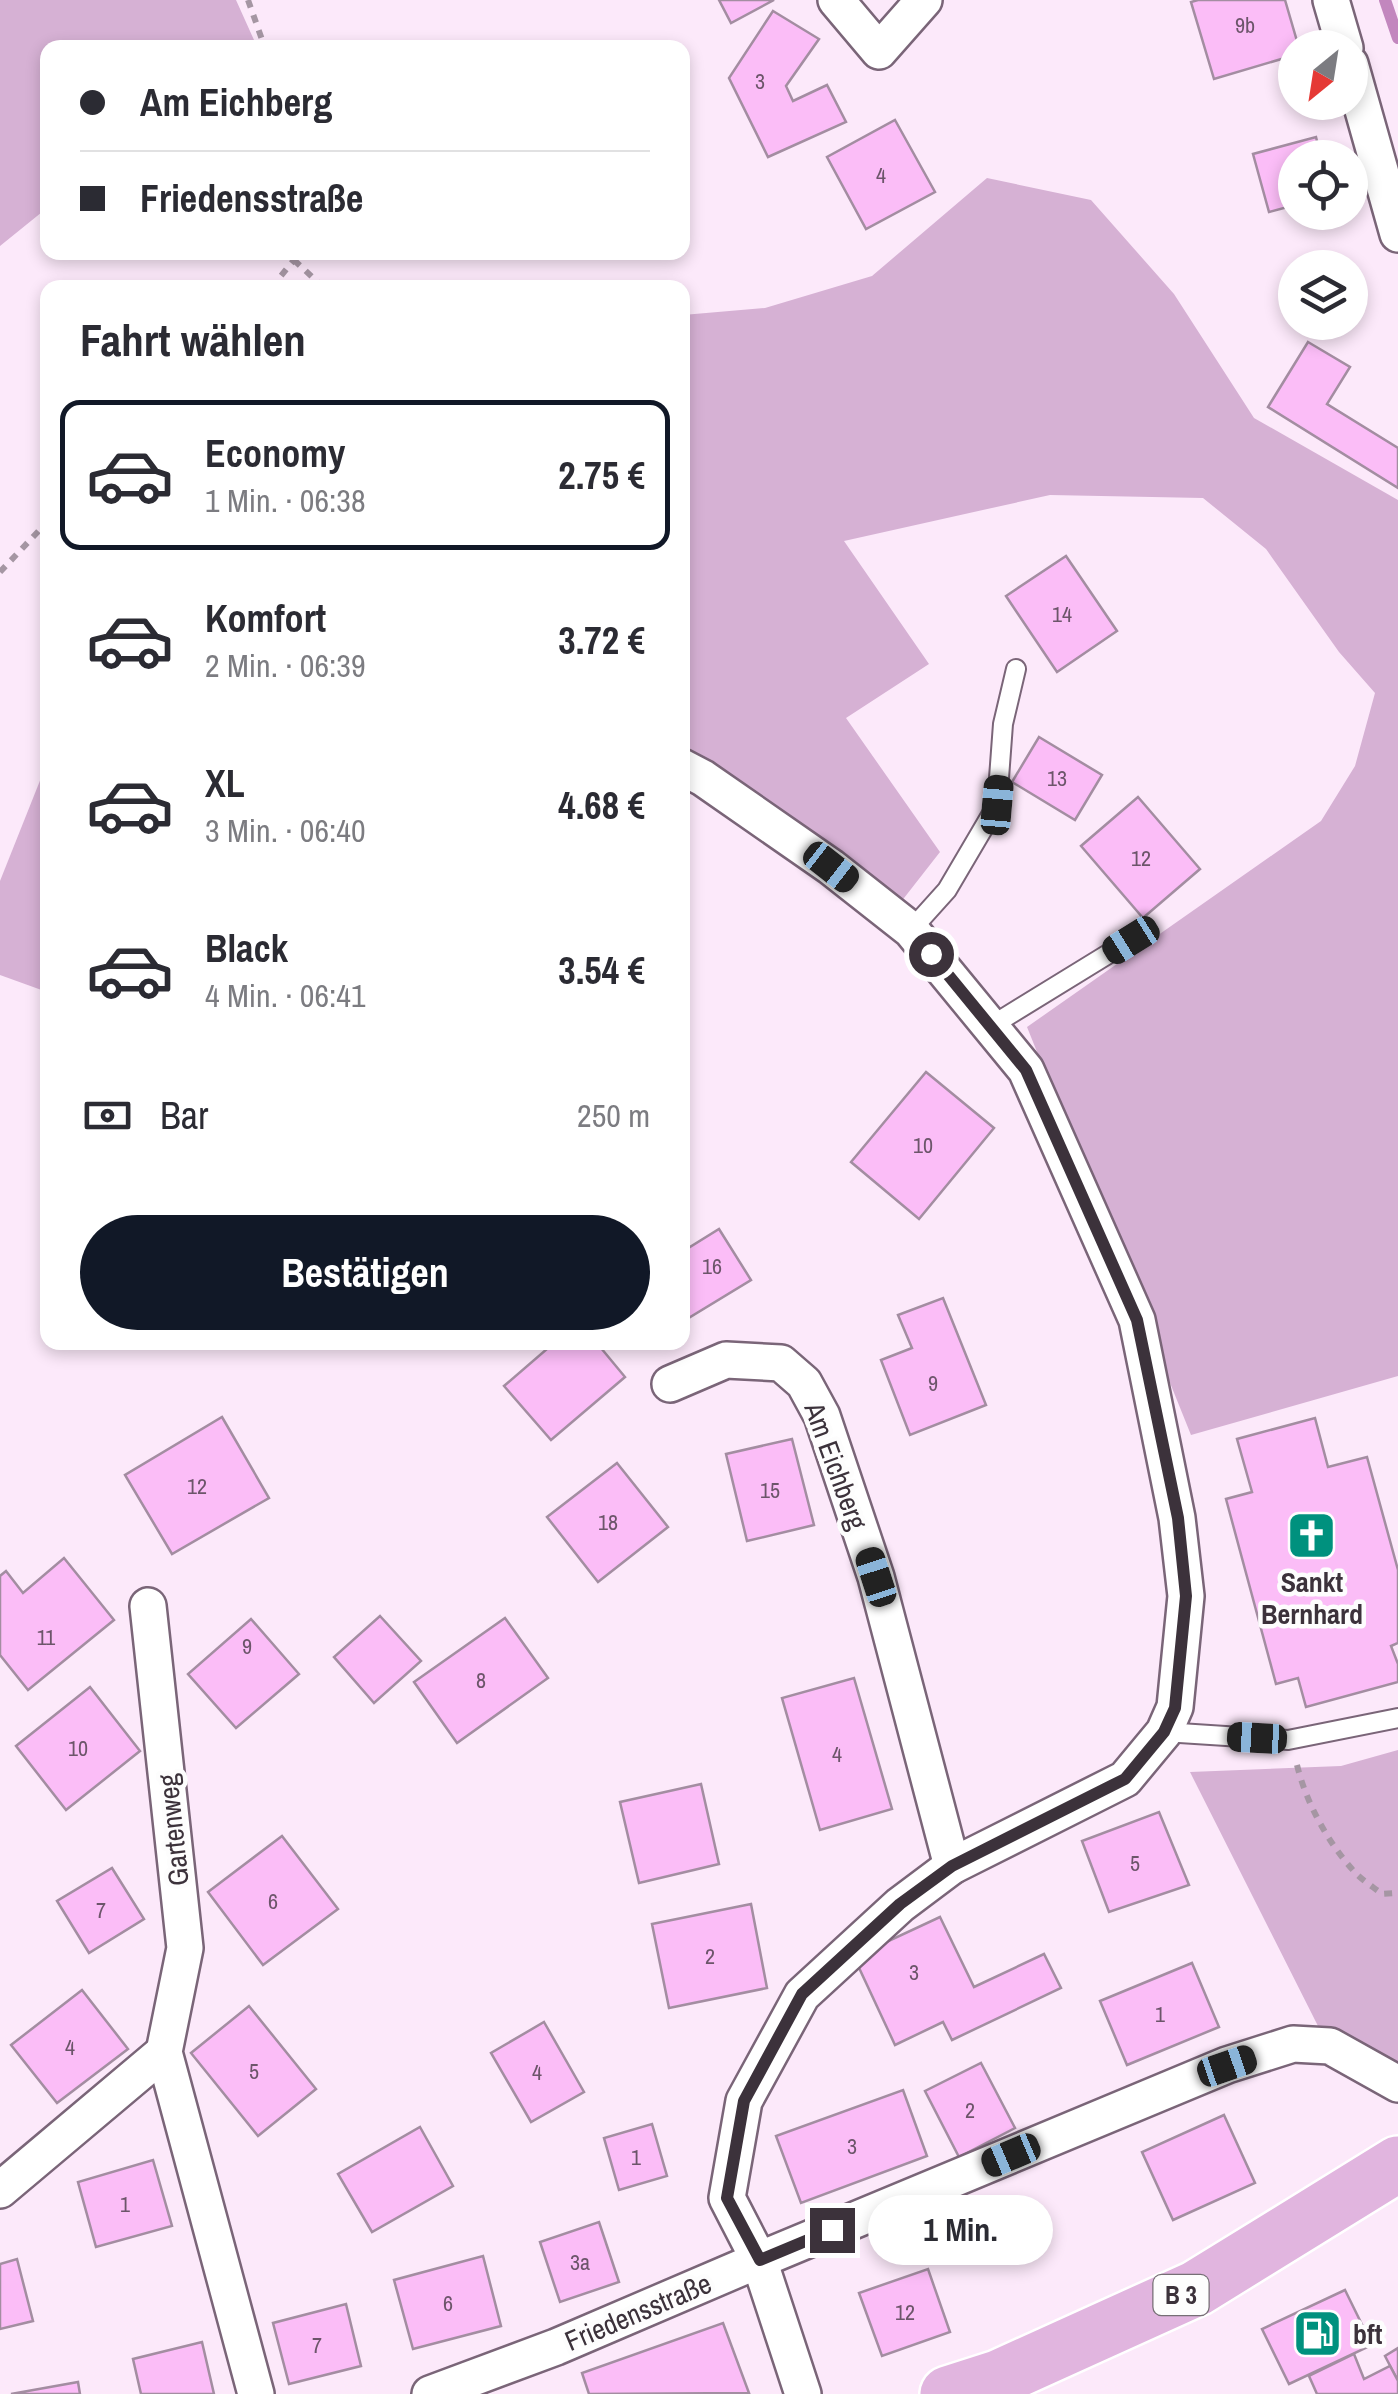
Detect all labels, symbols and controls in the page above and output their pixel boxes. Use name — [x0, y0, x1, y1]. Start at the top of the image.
house number: 9b — [1235, 10, 1255, 40]
north arrow — [1278, 30, 1368, 120]
map controls — [1278, 30, 1368, 340]
house number: 3 — [755, 66, 765, 96]
text: Am Eichberg — [140, 77, 332, 128]
button: locate — [1278, 140, 1368, 230]
house number: 4 — [876, 160, 886, 190]
text: Friedensstraße — [140, 173, 363, 224]
button: layers — [1278, 250, 1368, 340]
text: Fahrt wählen — [80, 309, 306, 370]
text: Economy — [205, 428, 345, 479]
icon: car — [85, 430, 175, 520]
text: 2.75 € — [558, 450, 645, 501]
text: 1 Min. · 06:38 — [205, 479, 365, 522]
text: Komfort — [205, 593, 326, 644]
icon: car — [85, 595, 175, 685]
house number: 14 — [1052, 599, 1072, 629]
text: 3.72 € — [558, 615, 645, 666]
text: 2 Min. · 06:39 — [205, 644, 365, 687]
text: XL — [205, 758, 245, 809]
icon: car — [85, 760, 175, 850]
house number: 13 — [1047, 763, 1067, 793]
car — [979, 774, 1015, 836]
text: 4.68 € — [558, 780, 645, 831]
text: 3 Min. · 06:40 — [205, 809, 365, 852]
car — [798, 837, 864, 897]
house number: 12 — [1131, 843, 1151, 873]
car — [1098, 911, 1164, 969]
text: Black — [205, 923, 288, 974]
icon: car — [85, 925, 175, 1015]
route start — [909, 932, 954, 977]
text: 3.54 € — [558, 945, 645, 996]
text: 4 Min. · 06:41 — [205, 974, 365, 1017]
icon: cash — [80, 1088, 135, 1143]
text: Bar — [160, 1090, 209, 1141]
text: 250 m — [577, 1094, 650, 1137]
house number: 10 — [913, 1130, 933, 1160]
button: Bestätigen — [80, 1215, 650, 1330]
house number: 16 — [702, 1251, 722, 1281]
house number: 9 — [928, 1368, 938, 1398]
street label: Am Eichberg — [795, 1396, 877, 1535]
house number: 12 — [187, 1471, 207, 1501]
house number: 15 — [760, 1475, 780, 1505]
house number: 18 — [598, 1507, 618, 1537]
church icon: Sankt Bernhard — [1286, 1509, 1338, 1561]
car — [852, 1544, 900, 1610]
place label: Sankt Bernhard — [1261, 1563, 1363, 1633]
house number: 11 — [37, 1622, 55, 1652]
house number: 9 — [242, 1631, 252, 1661]
house number: 8 — [476, 1665, 486, 1695]
car — [1226, 1721, 1288, 1755]
house number: 10 — [68, 1733, 88, 1763]
house number: 4 — [832, 1739, 842, 1769]
street label: Gartenweg — [148, 1772, 198, 1888]
house number: 5 — [1130, 1848, 1140, 1878]
house number: 6 — [268, 1886, 278, 1916]
house number: 7 — [96, 1895, 106, 1925]
house number: 2 — [705, 1941, 715, 1971]
house number: 3 — [909, 1957, 919, 1987]
house number: 1 — [1155, 1999, 1165, 2029]
house number: 4 — [65, 2032, 75, 2062]
car — [1194, 2042, 1260, 2090]
house number: 5 — [249, 2056, 259, 2086]
house number: 4 — [532, 2057, 542, 2087]
house number: 2 — [965, 2095, 975, 2125]
car — [978, 2129, 1044, 2181]
house number: 3 — [847, 2131, 857, 2161]
house number: 1 — [631, 2142, 641, 2172]
house number: 1 — [120, 2189, 130, 2219]
callout: 1 Min. — [867, 2195, 1052, 2265]
route end — [810, 2208, 855, 2253]
text: 1 Min. — [923, 2208, 998, 2251]
house number: 3a — [570, 2247, 590, 2277]
street label: Friedensstraße — [559, 2264, 717, 2360]
road number: B 3 — [1154, 2275, 1208, 2315]
house number: 6 — [443, 2288, 453, 2318]
house number: 12 — [895, 2297, 915, 2327]
fuel station icon: bft — [1292, 2308, 1344, 2360]
place label: bft — [1353, 2315, 1383, 2353]
house number: 7 — [312, 2330, 322, 2360]

